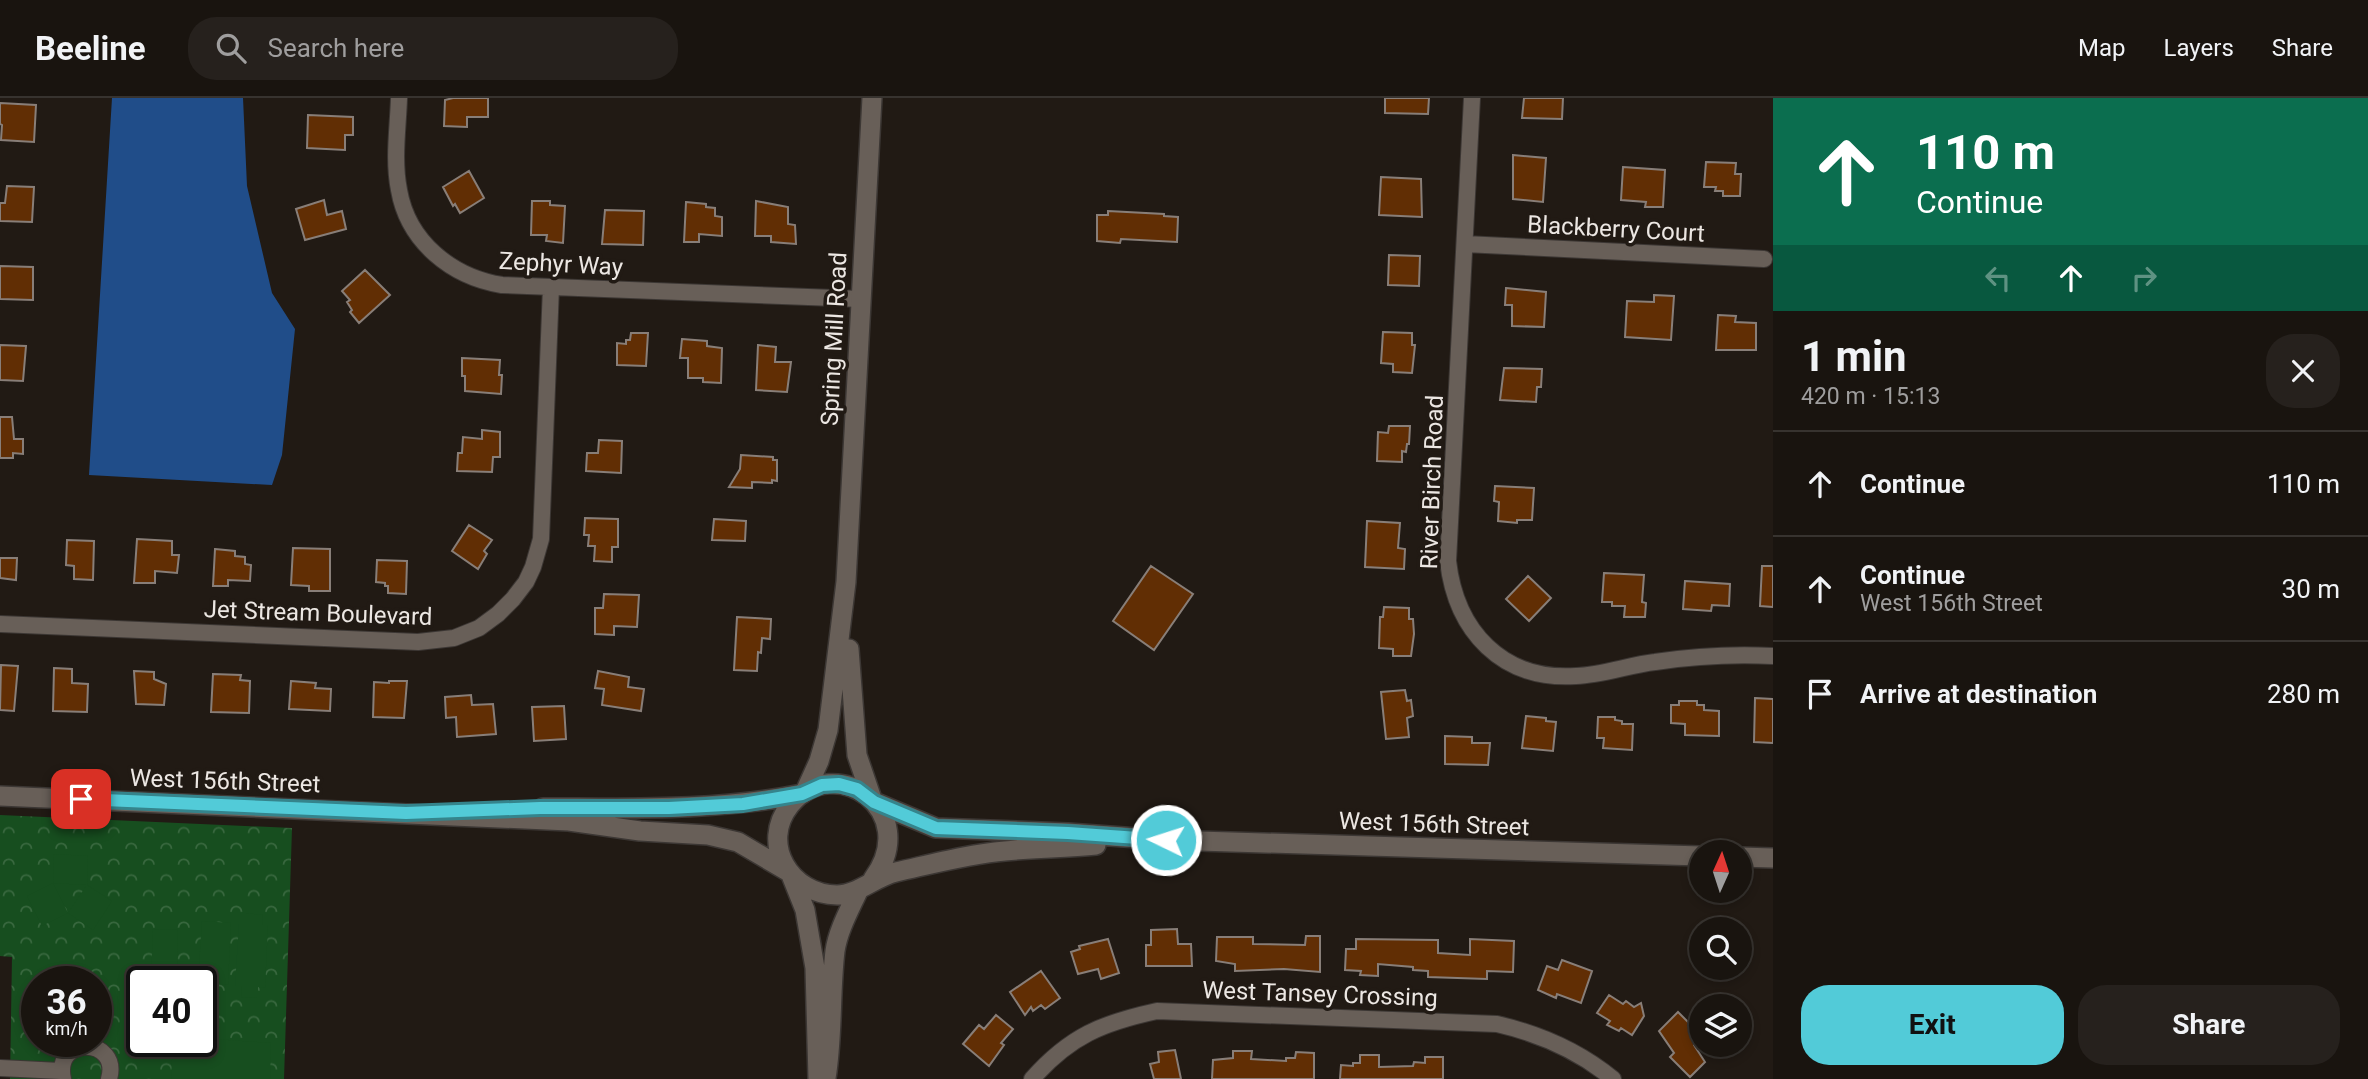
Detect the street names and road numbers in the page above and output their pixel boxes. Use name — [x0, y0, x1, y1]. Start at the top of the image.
street label: Blackberry Court — [1527, 210, 1706, 248]
street label: Zephyr Way — [498, 247, 624, 281]
street label: Spring Mill Road — [815, 251, 853, 427]
street label: River Birch Road — [1415, 394, 1449, 570]
street label: Jet Stream Boulevard — [203, 595, 433, 631]
street label: West 156th Street — [129, 764, 321, 798]
street label: West 156th Street — [1338, 807, 1530, 841]
street label: West Tansey Crossing — [1202, 976, 1438, 1012]

